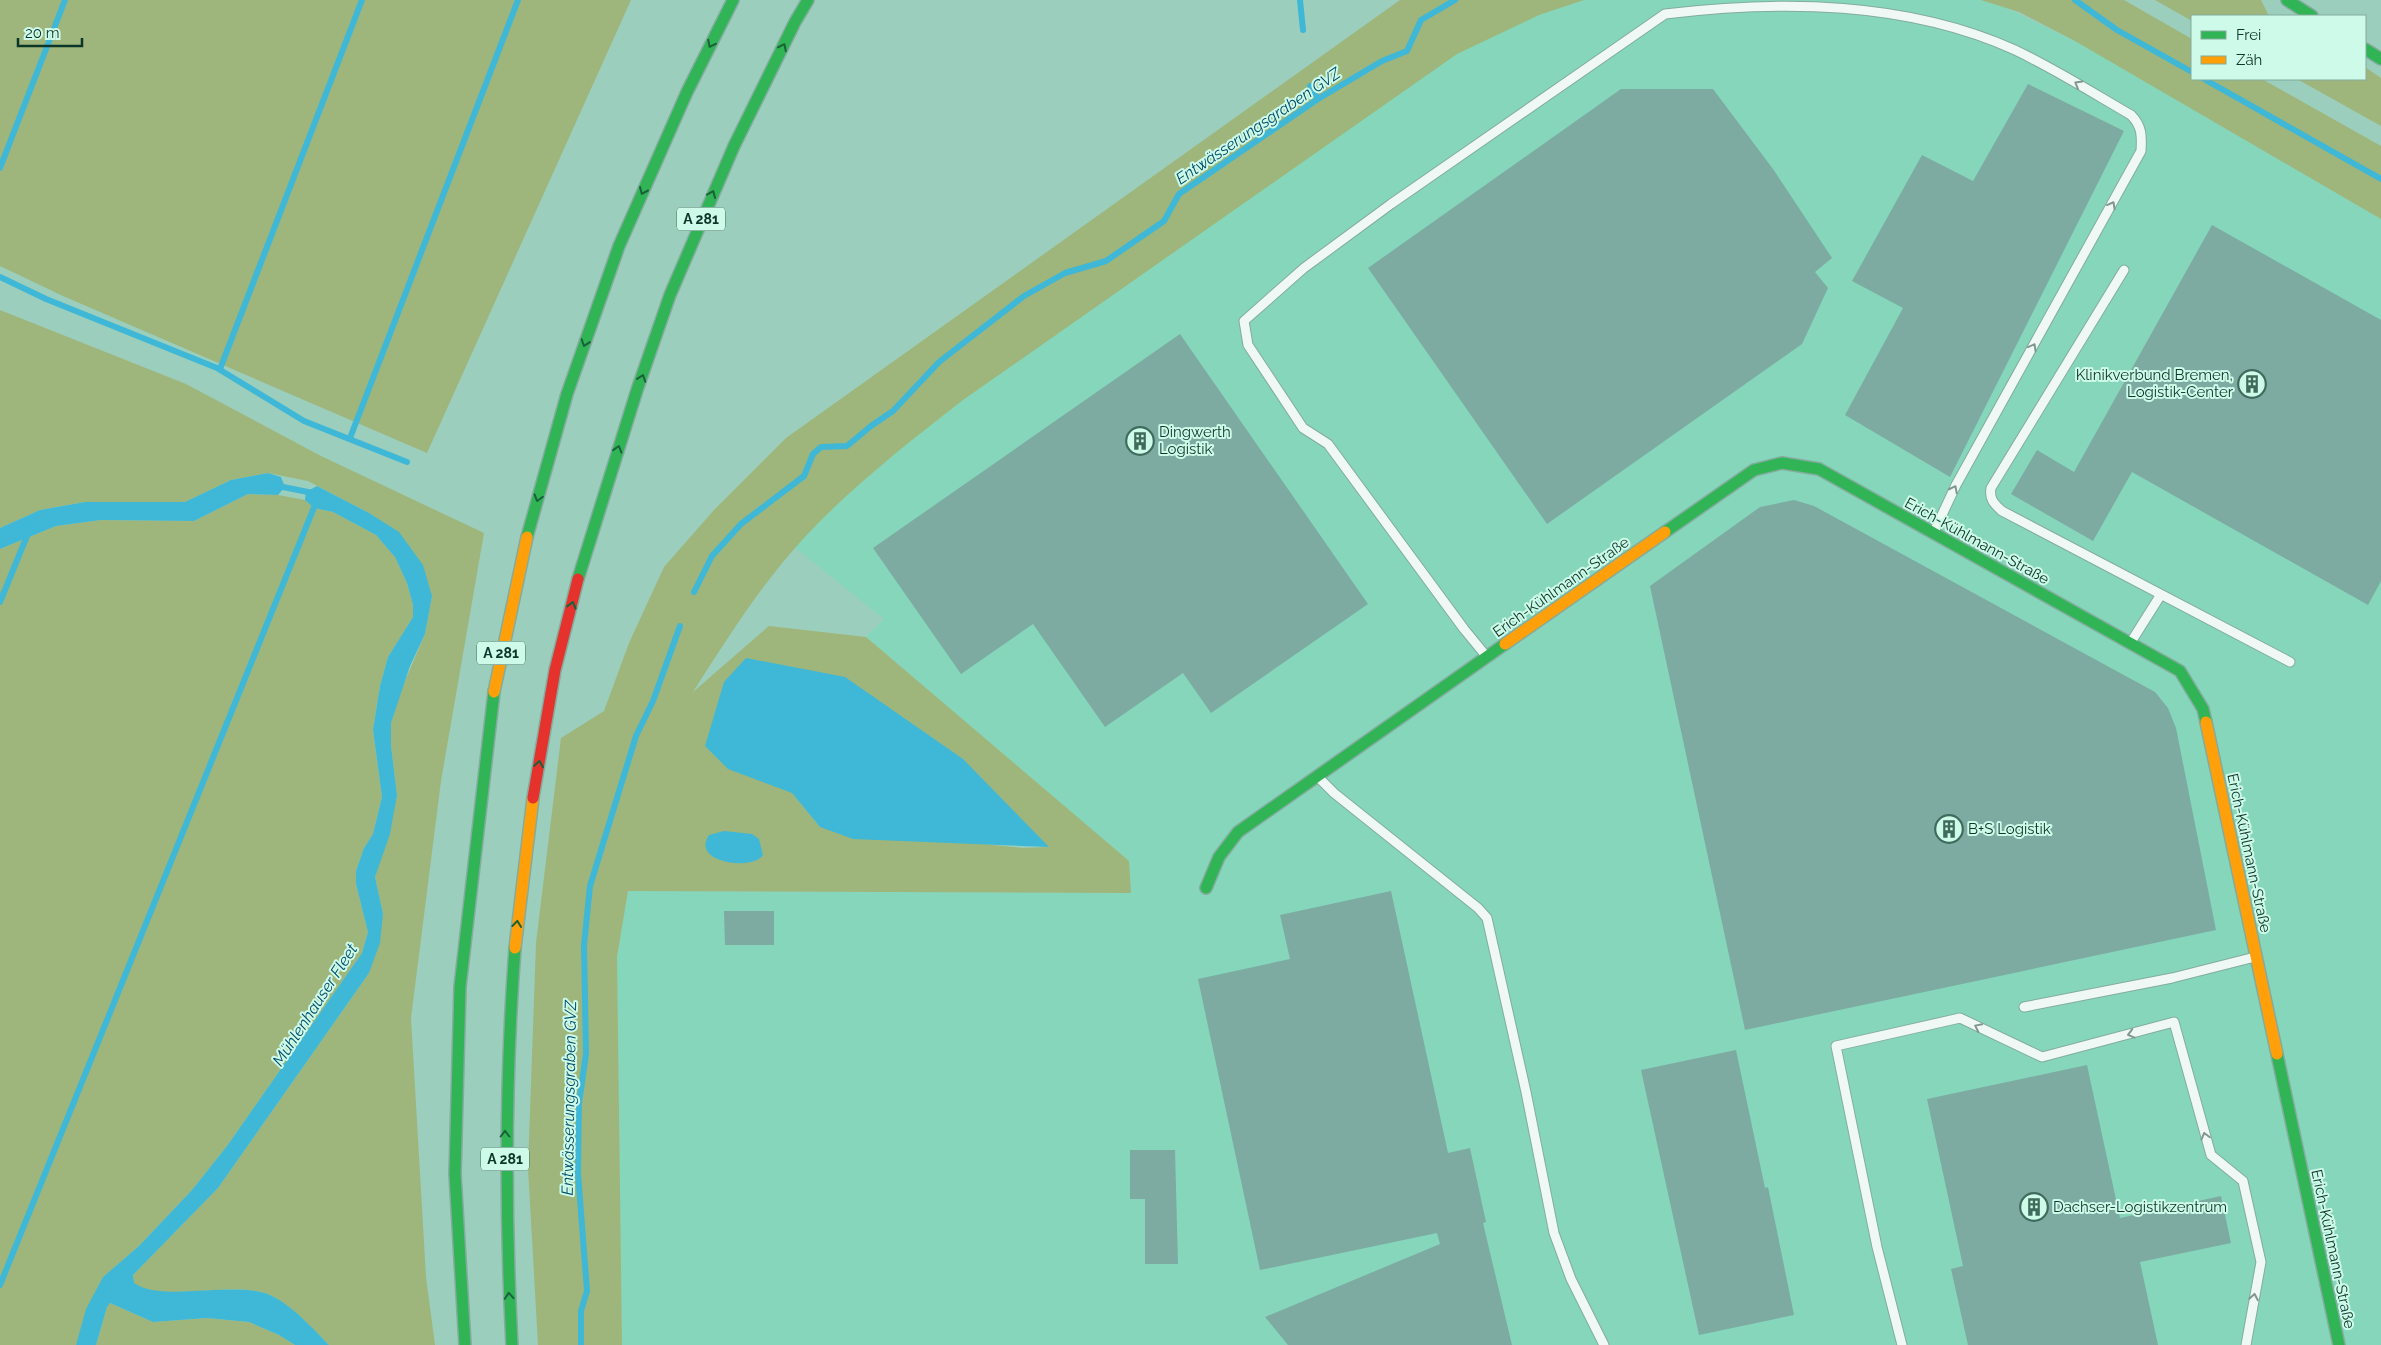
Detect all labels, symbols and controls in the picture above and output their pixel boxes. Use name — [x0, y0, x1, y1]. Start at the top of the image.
scale bar — [18, 15, 81, 47]
legend — [2191, 15, 2366, 80]
text: 20 m — [25, 24, 60, 42]
text: Frei — [2236, 26, 2261, 44]
one-way arrow — [708, 38, 718, 47]
one-way arrow — [776, 43, 787, 52]
text: Zäh — [2236, 51, 2262, 69]
water label: Entwässerungsgraben GVZ — [1172, 63, 1345, 188]
one-way arrow — [2075, 80, 2084, 90]
one-way arrow — [639, 186, 650, 195]
one-way arrow — [706, 190, 717, 199]
one-way arrow — [2105, 201, 2115, 210]
road number: A 281 — [677, 208, 725, 230]
one-way arrow — [581, 338, 591, 346]
one-way arrow — [2026, 343, 2036, 352]
place label: Klinikverbund Bremen, Logistik-Center — [2076, 366, 2234, 401]
building icon: Klinikverbund Bremen, Logistik-Center — [2237, 369, 2267, 399]
one-way arrow — [636, 374, 646, 383]
place label: Dingwerth Logistik — [1159, 423, 1231, 458]
building icon: Dingwerth Logistik — [1125, 426, 1155, 456]
one-way arrow — [612, 445, 622, 453]
one-way arrow — [1948, 485, 1958, 494]
one-way arrow — [533, 494, 544, 502]
street label: Erich-Kühlmann-Straße — [1902, 494, 2052, 588]
street label: Erich-Kühlmann-Straße — [1489, 533, 1633, 641]
one-way arrow — [566, 600, 577, 609]
road number: A 281 — [477, 641, 525, 664]
one-way arrow — [533, 759, 543, 768]
street label: Erich-Kühlmann-Straße — [2223, 772, 2275, 934]
building icon: B+S Logistik — [1934, 814, 1964, 844]
place label: B+S Logistik — [1968, 820, 2051, 838]
one-way arrow — [511, 920, 522, 928]
water label: Mühlenhauser Fleet — [269, 940, 362, 1069]
water label: Entwässerungsgraben GVZ — [558, 999, 580, 1195]
one-way arrow — [1974, 1023, 1983, 1033]
one-way arrow — [2127, 1028, 2135, 1038]
one-way arrow — [500, 1130, 510, 1138]
one-way arrow — [2200, 1131, 2211, 1140]
road number: A 281 — [481, 1148, 529, 1170]
street label: Erich-Kühlmann-Straße — [2307, 1168, 2359, 1330]
building icon: Dachser-Logistikzentrum — [2019, 1192, 2049, 1222]
place label: Dachser-Logistikzentrum — [2053, 1198, 2227, 1216]
one-way arrow — [504, 1292, 515, 1300]
one-way arrow — [2249, 1293, 2259, 1301]

